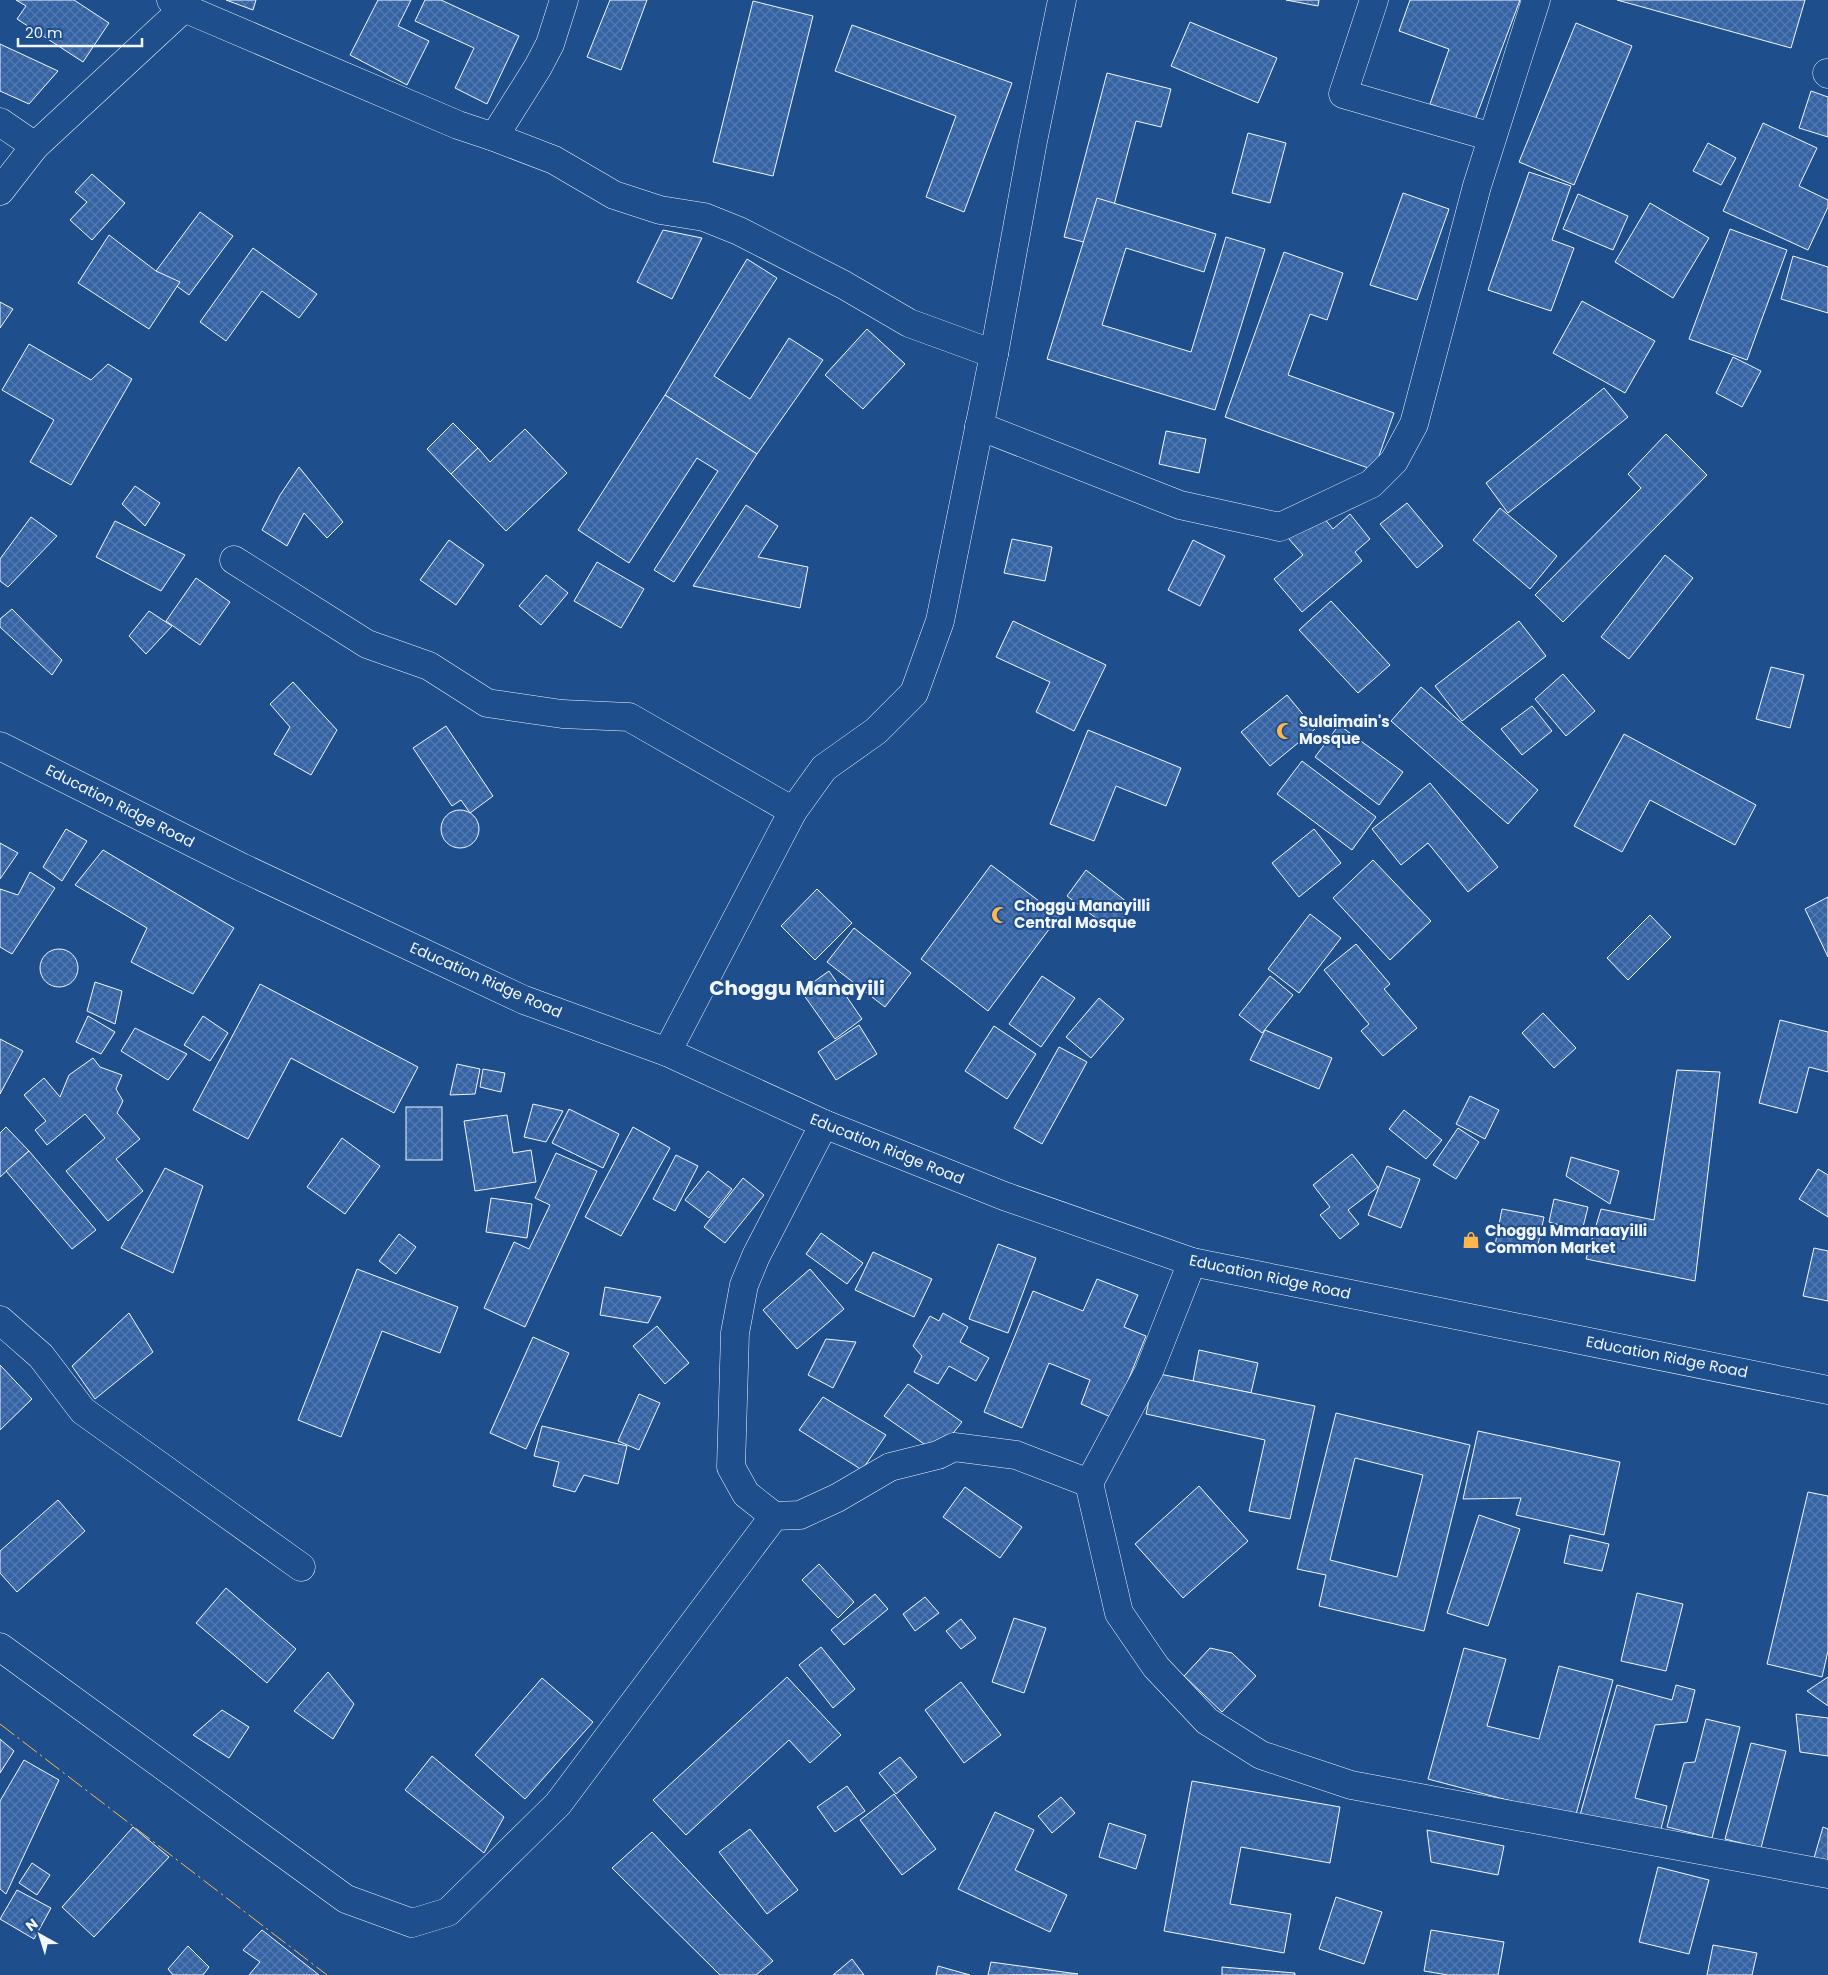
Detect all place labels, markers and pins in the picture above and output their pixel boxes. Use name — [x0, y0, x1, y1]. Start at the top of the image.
place label: Sulaimain's Mosque — [1299, 711, 1390, 749]
mosque icon: Sulaimain's Mosque — [1275, 721, 1295, 741]
place label: Choggu Manayilli Central Mosque — [1014, 895, 1150, 933]
mosque icon: Choggu Manayilli Central Mosque — [990, 905, 1010, 925]
place label: Choggu Mmanaayilli Common Market — [1485, 1220, 1647, 1258]
shop icon: Choggu Mmanaayilli Common Market — [1461, 1230, 1481, 1250]

